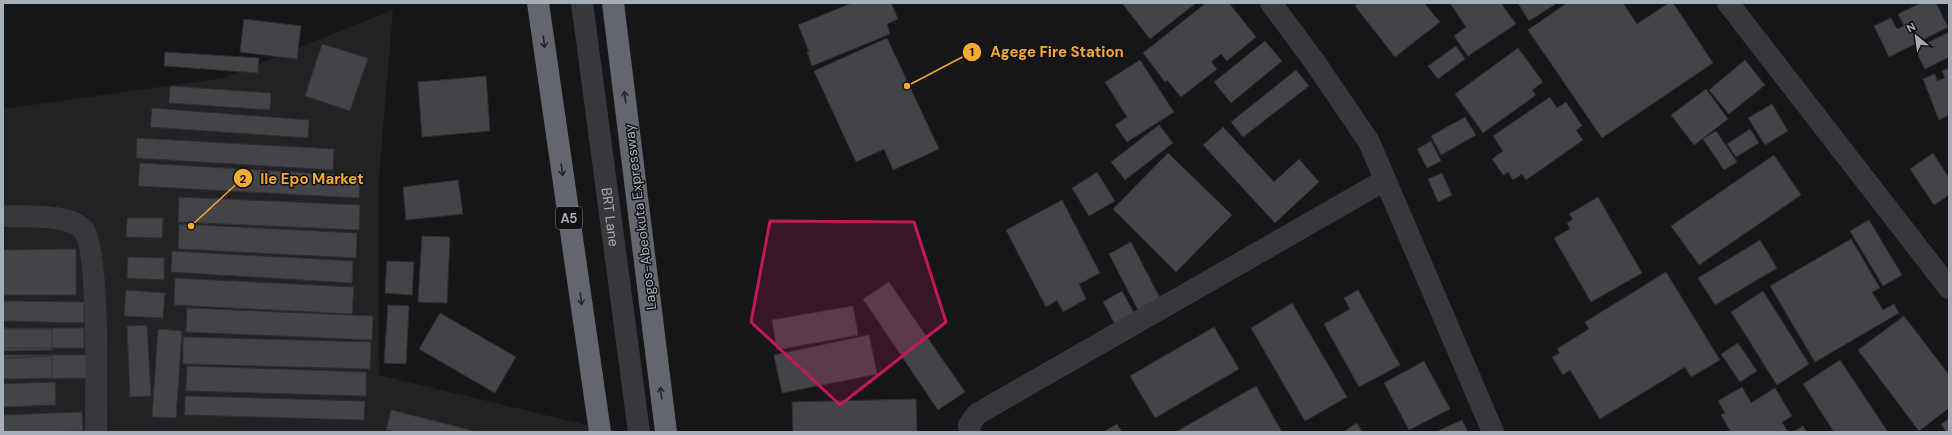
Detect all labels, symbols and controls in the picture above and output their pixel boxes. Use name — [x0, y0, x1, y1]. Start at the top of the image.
north arrow — [1896, 16, 1936, 56]
text: N — [1904, 19, 1918, 35]
one-way arrow — [540, 35, 548, 48]
callout: Agege Fire Station — [962, 39, 1131, 66]
text: Agege Fire Station — [990, 42, 1124, 62]
text: 1 — [970, 44, 974, 60]
one-way arrow — [621, 91, 629, 104]
street label: Lagos-Abeokuta Expressway — [620, 123, 660, 311]
one-way arrow — [558, 163, 566, 176]
callout: Ile Epo Market — [233, 165, 372, 192]
text: Ile Epo Market — [260, 169, 364, 189]
text: 2 — [240, 171, 247, 187]
street label: BRT Lane — [598, 186, 623, 248]
road number: A5 — [556, 207, 582, 229]
one-way arrow — [577, 292, 585, 305]
one-way arrow — [657, 387, 665, 400]

